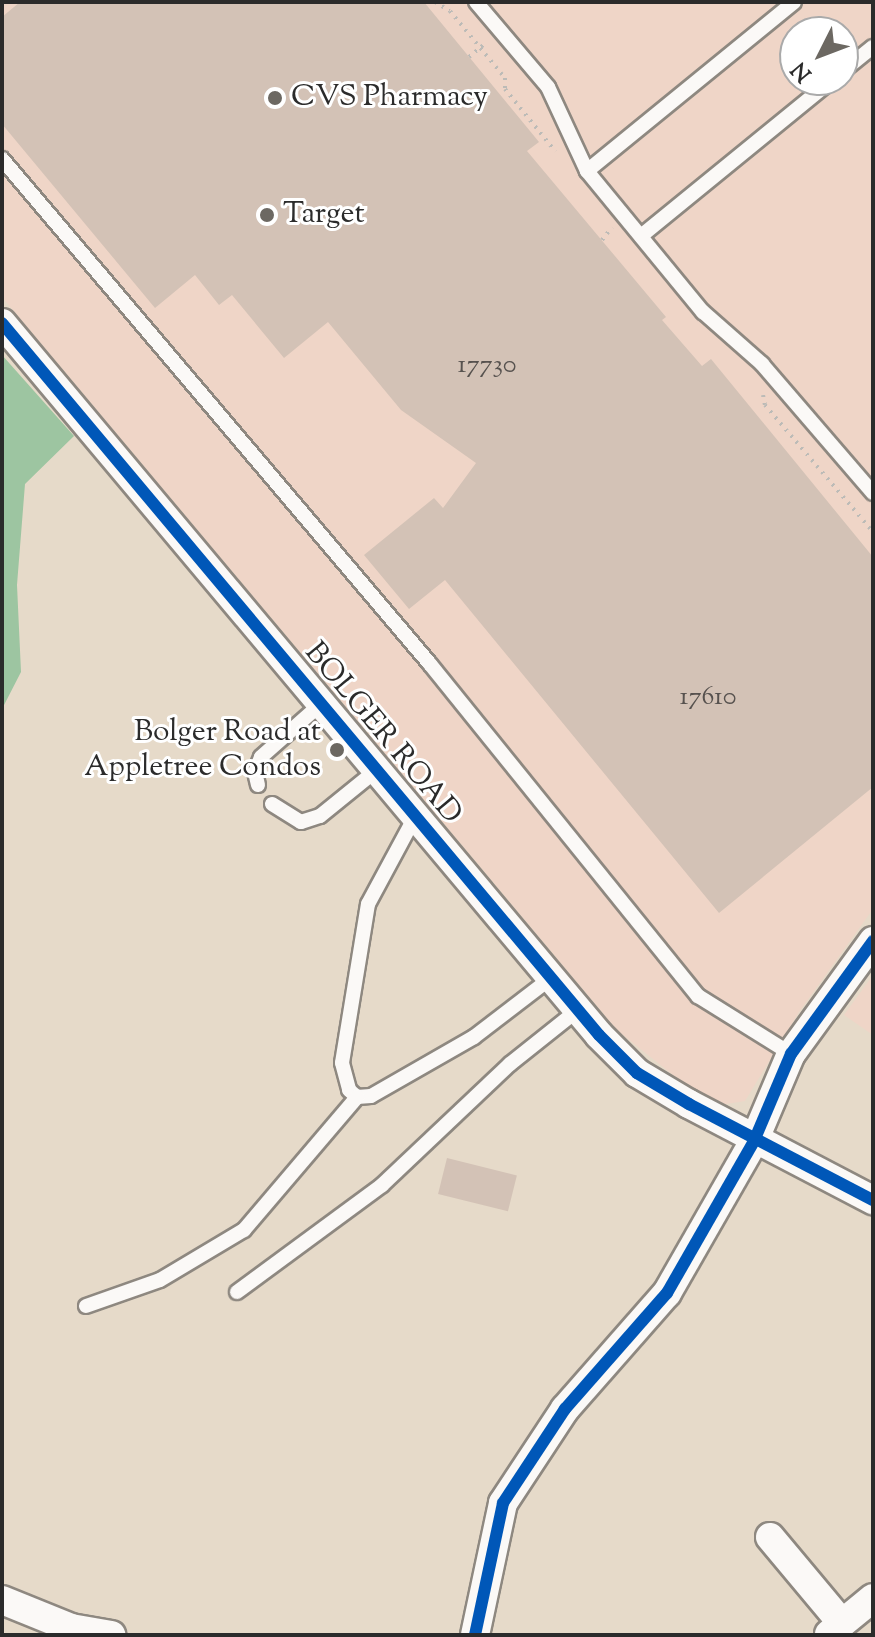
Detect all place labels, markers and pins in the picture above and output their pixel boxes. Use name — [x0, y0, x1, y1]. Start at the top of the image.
place label: CVS Pharmacy — [291, 80, 488, 116]
marker: CVS Pharmacy — [266, 89, 284, 107]
place label: Target — [283, 197, 365, 233]
marker: Target — [258, 206, 276, 224]
place label: Bolger Road at Appletree Condos — [84, 715, 321, 786]
marker: Bolger Road at Appletree Condos — [328, 741, 346, 759]

